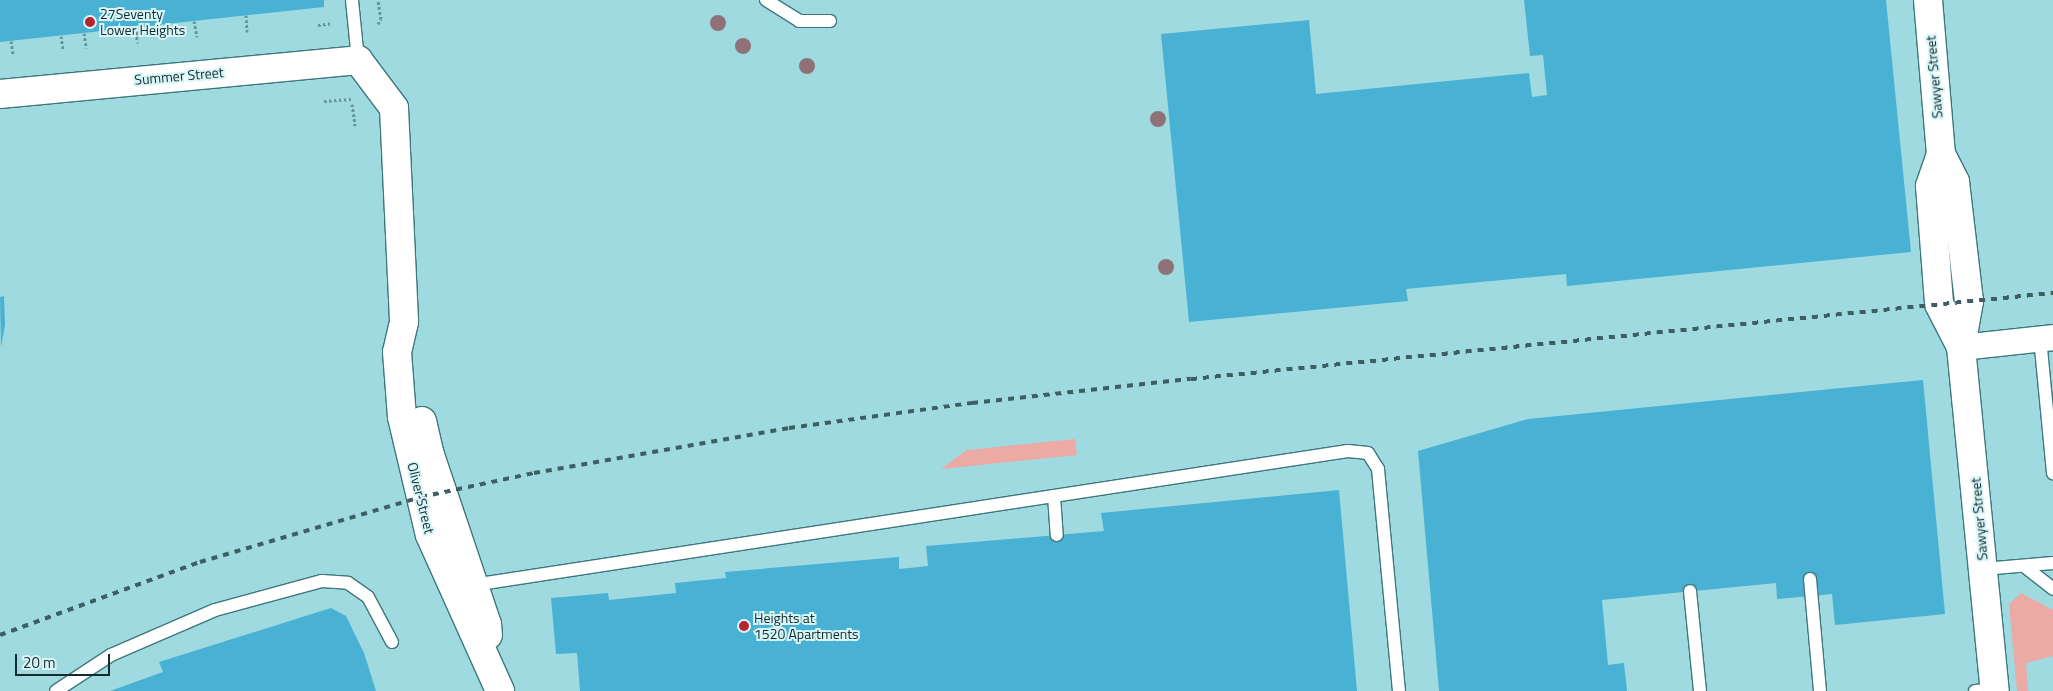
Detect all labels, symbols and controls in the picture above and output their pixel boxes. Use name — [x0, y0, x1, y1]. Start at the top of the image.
place label: 27Seventy Lower Heights — [100, 6, 185, 38]
marker: 27Seventy Lower Heights — [84, 16, 96, 28]
street label: Sawyer Street — [1922, 35, 1946, 119]
street label: Summer Street — [134, 64, 224, 88]
street label: Oliver Street — [404, 460, 438, 536]
street label: Sawyer Street — [1967, 477, 1991, 561]
place label: Heights at 1520 Apartments — [754, 610, 859, 642]
marker: Heights at 1520 Apartments — [738, 620, 750, 632]
scale bar — [18, 644, 112, 676]
text: 20 m — [23, 651, 56, 674]

